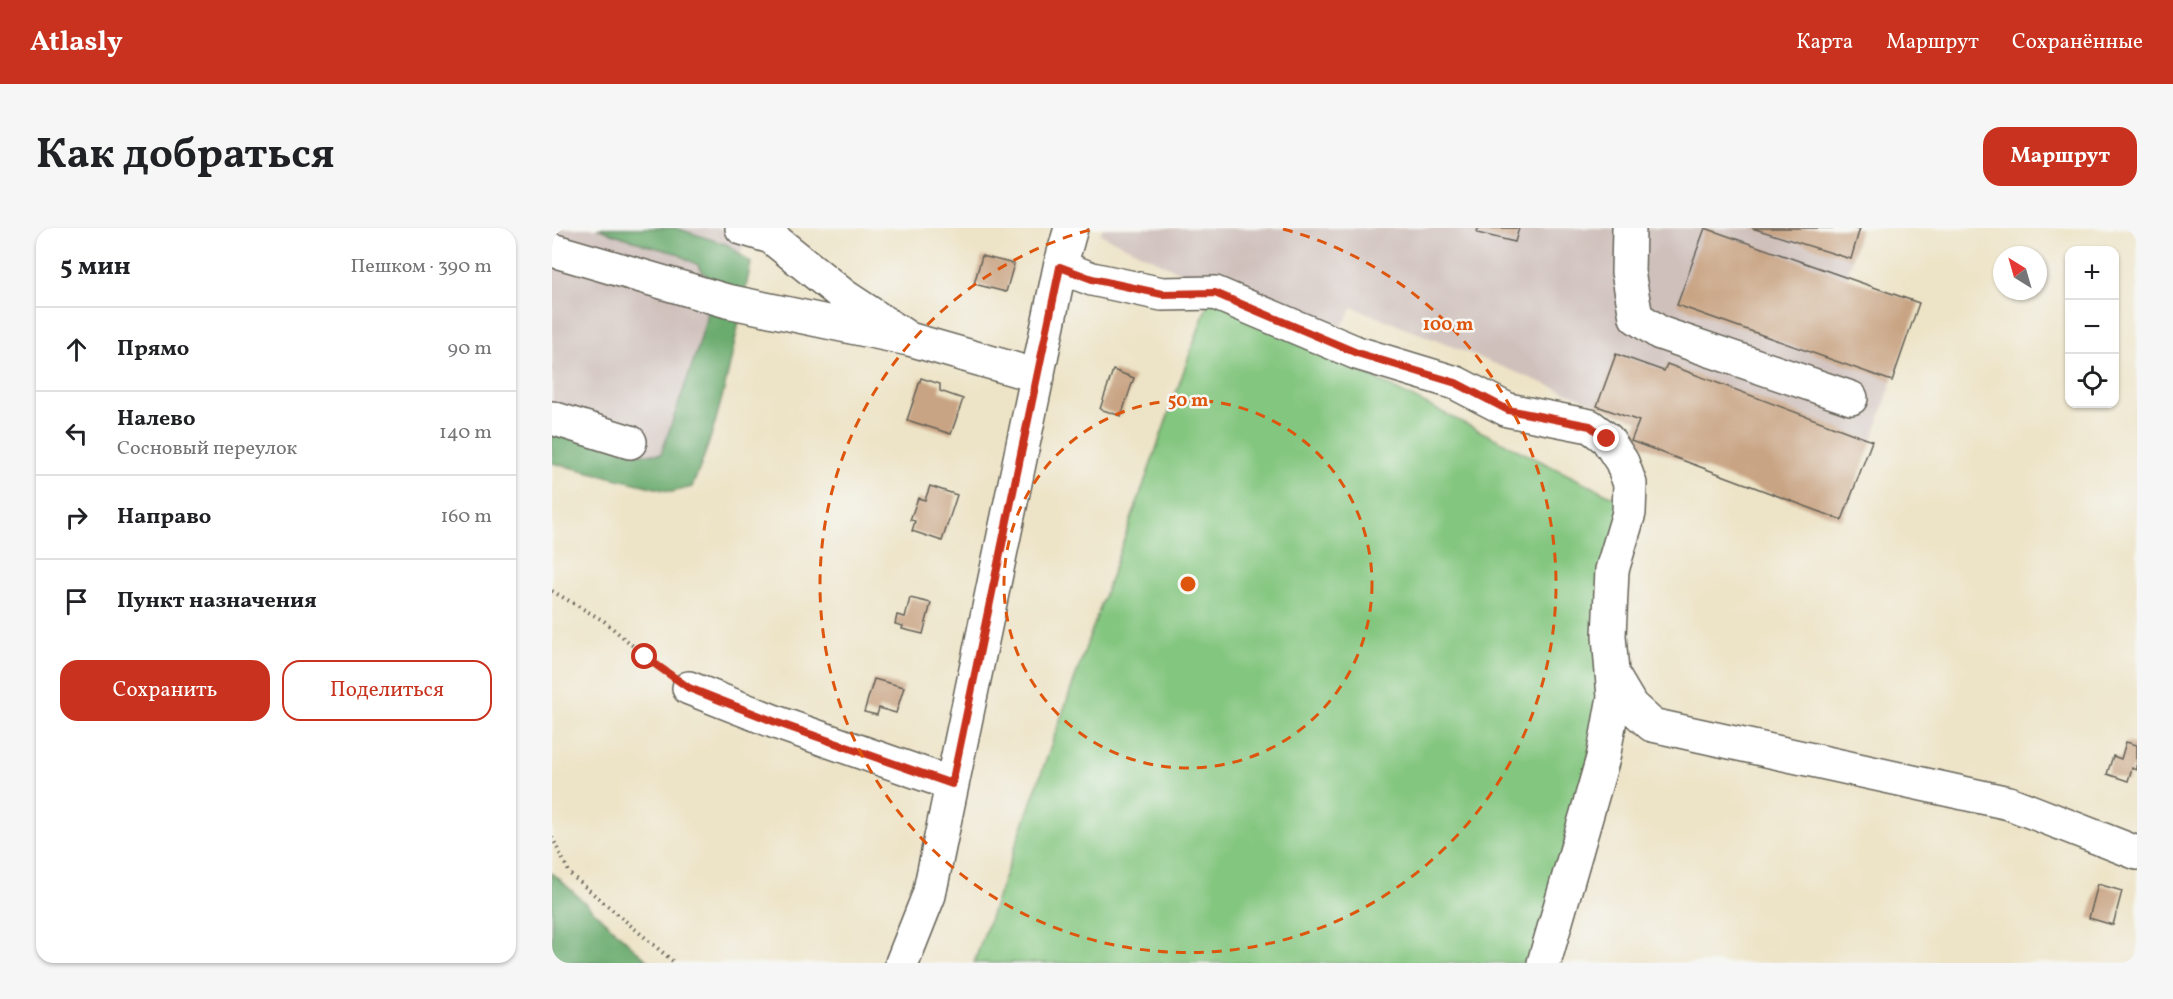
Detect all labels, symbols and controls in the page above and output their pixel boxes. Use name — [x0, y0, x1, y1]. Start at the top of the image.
text: Atlasly — [30, 23, 123, 62]
text: Карта — [1796, 28, 1853, 57]
text: Маршрут — [1886, 28, 1979, 57]
text: Сохранённые — [2012, 28, 2143, 57]
text: Как добраться — [36, 127, 335, 186]
button: Маршрут — [1983, 127, 2137, 186]
north arrow — [1993, 246, 2047, 300]
map controls — [2065, 246, 2119, 408]
button: + — [2065, 246, 2119, 300]
text: 5 мин — [60, 249, 131, 285]
text: Пешком · 390 m — [350, 253, 492, 281]
button: − — [2065, 300, 2119, 354]
text: 100 m — [1423, 313, 1473, 338]
icon: ahead — [60, 333, 93, 366]
text: Прямо — [117, 334, 189, 365]
text: 90 m — [448, 335, 492, 363]
button: locate — [2065, 354, 2119, 408]
text: 50 m — [1168, 389, 1208, 414]
text: Налево — [117, 404, 196, 435]
icon: left — [60, 417, 93, 450]
text: 140 m — [439, 419, 492, 447]
route end — [1593, 425, 1619, 451]
text: Сосновый переулок — [117, 435, 297, 463]
icon: right — [60, 501, 93, 534]
text: Направо — [117, 502, 211, 533]
text: 160 m — [440, 503, 492, 531]
centre of rings — [1178, 574, 1198, 594]
icon: arrive — [60, 585, 93, 618]
text: Пункт назначения — [117, 586, 317, 617]
route start — [631, 643, 657, 669]
button: Сохранить — [60, 660, 270, 721]
button: Поделиться — [282, 660, 492, 721]

